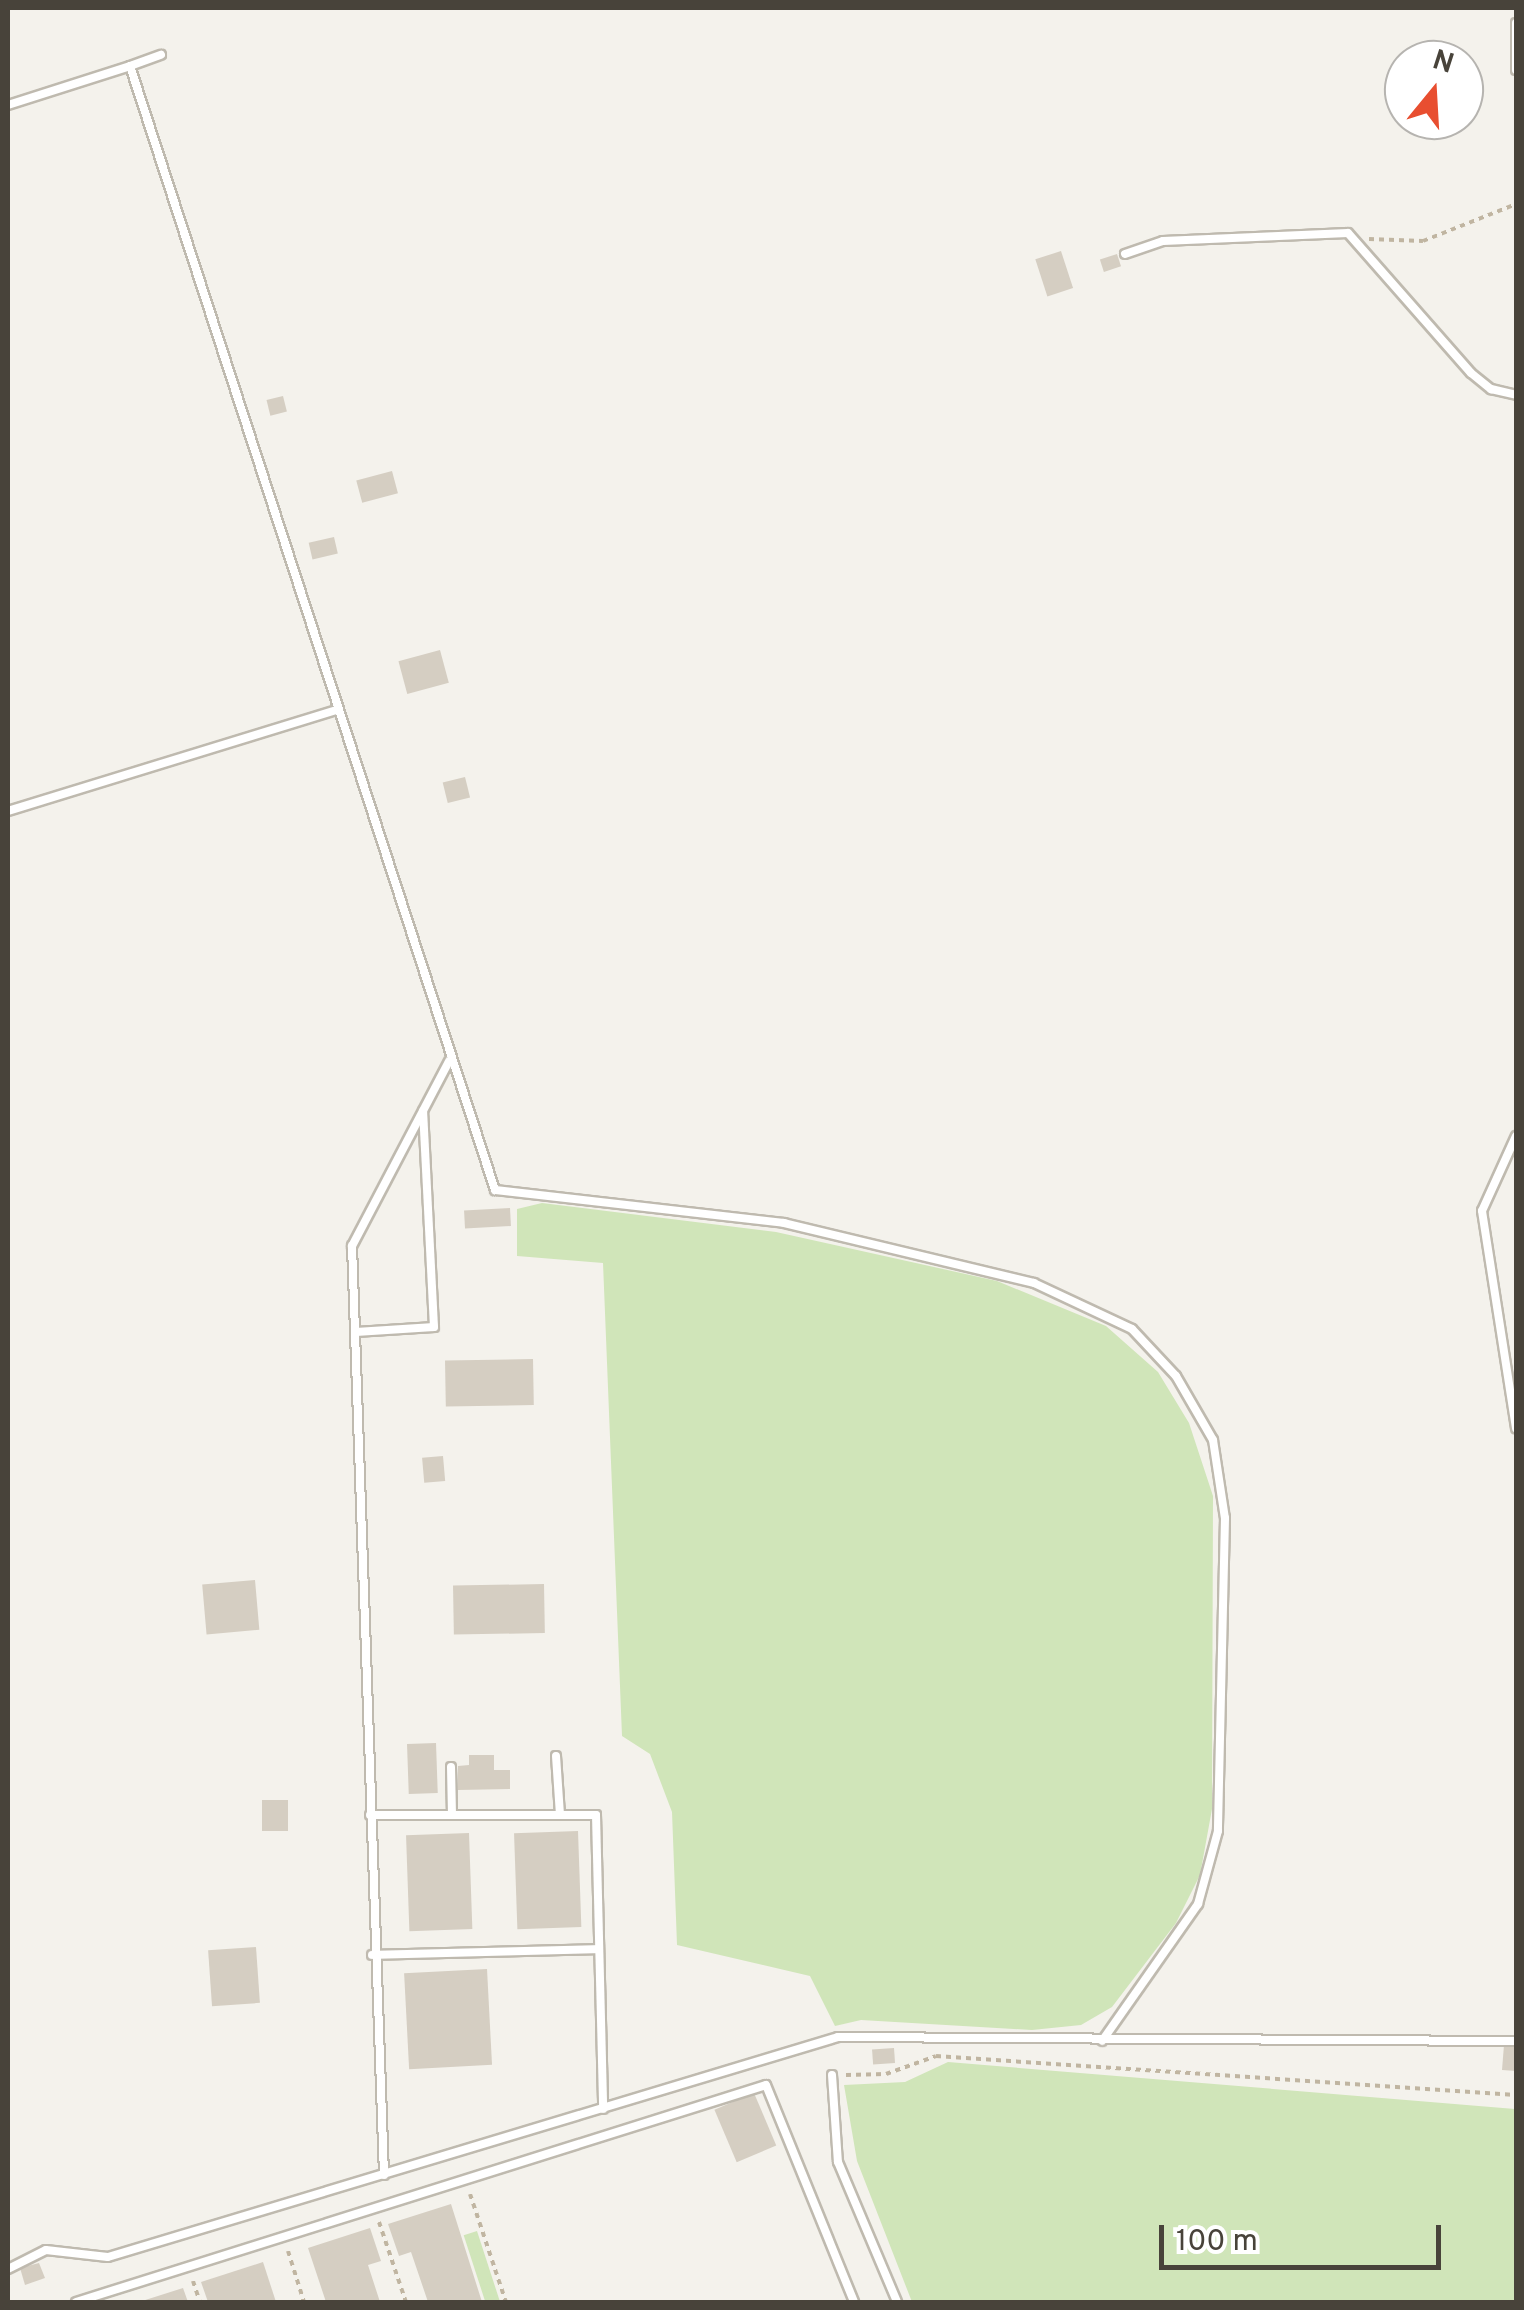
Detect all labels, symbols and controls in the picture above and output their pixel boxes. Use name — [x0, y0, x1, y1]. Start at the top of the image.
north arrow — [1384, 40, 1484, 140]
text: N — [1428, 43, 1458, 84]
scale bar — [1164, 2205, 1446, 2267]
text: 100 m — [1176, 2224, 1258, 2261]

